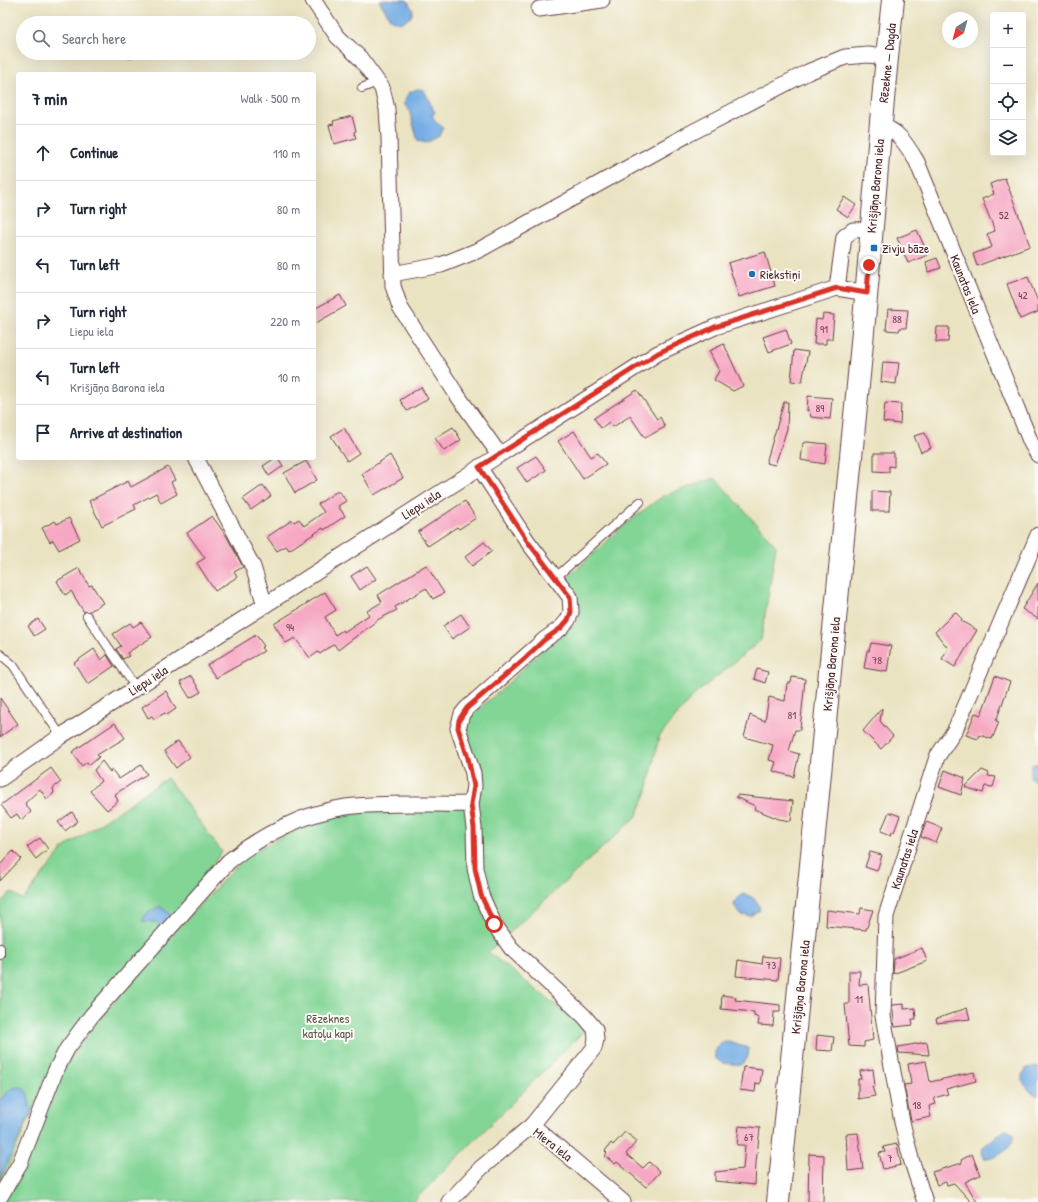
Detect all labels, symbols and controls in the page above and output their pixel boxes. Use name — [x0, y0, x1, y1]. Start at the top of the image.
north arrow — [942, 12, 978, 48]
map controls — [990, 12, 1026, 156]
button: + — [990, 12, 1026, 48]
search box — [16, 16, 316, 60]
street label: Rēzekne — Dagda — [874, 22, 900, 104]
icon: search — [30, 27, 52, 49]
text: Search here — [62, 28, 126, 49]
button: − — [990, 48, 1026, 84]
button: locate — [990, 84, 1026, 120]
text: 7 min — [32, 87, 67, 110]
text: Walk · 500 m — [240, 89, 300, 107]
button: layers — [990, 120, 1026, 156]
street label: Krišjāņa Barona iela — [862, 138, 888, 234]
icon: ahead — [32, 142, 54, 164]
text: Continue — [70, 142, 118, 163]
text: 110 m — [273, 144, 300, 162]
icon: right — [32, 198, 54, 220]
text: Turn right — [70, 198, 126, 219]
text: 80 m — [277, 200, 300, 218]
house number: 52 — [999, 208, 1009, 222]
place label: Zivju bāze — [882, 239, 929, 257]
marker: Zivju bāze — [869, 243, 879, 253]
street label: Kaunatas iela — [946, 252, 986, 316]
icon: left — [32, 254, 54, 276]
text: Turn left — [70, 254, 120, 275]
text: 80 m — [277, 256, 300, 274]
route end — [860, 256, 878, 274]
place label: Riekstiņi — [760, 265, 801, 283]
marker: Riekstiņi — [747, 269, 757, 279]
house number: 42 — [1018, 288, 1028, 302]
text: Turn right — [70, 301, 126, 322]
icon: right — [32, 310, 54, 332]
text: 220 m — [270, 312, 300, 330]
house number: 88 — [892, 312, 902, 326]
text: Liepu iela — [70, 322, 113, 340]
house number: 91 — [820, 322, 828, 336]
text: Turn left — [70, 357, 120, 378]
icon: left — [32, 366, 54, 388]
text: 10 m — [278, 368, 300, 386]
text: Krišjāņa Barona iela — [70, 378, 164, 396]
house number: 89 — [816, 401, 824, 415]
icon: arrive — [32, 422, 54, 444]
text: Arrive at destination — [70, 422, 182, 443]
street label: Liepu iela — [398, 485, 444, 523]
street label: Krišjāņa Barona iela — [818, 616, 844, 712]
house number: 94 — [286, 620, 294, 634]
house number: 78 — [872, 653, 882, 667]
street label: Liepu iela — [125, 661, 171, 699]
house number: 81 — [788, 708, 796, 722]
street label: Kaunatas iela — [886, 827, 922, 891]
route start — [485, 915, 503, 933]
street label: Krišjāņa Barona iela — [786, 939, 814, 1035]
house number: 73 — [766, 958, 776, 972]
house number: 11 — [855, 992, 863, 1006]
park label: Rēzeknes katoļu kapi — [303, 1009, 353, 1042]
house number: 18 — [913, 1098, 922, 1112]
street label: Miera iela — [530, 1123, 576, 1165]
house number: 67 — [744, 1130, 754, 1144]
house number: 7 — [887, 1151, 893, 1165]

